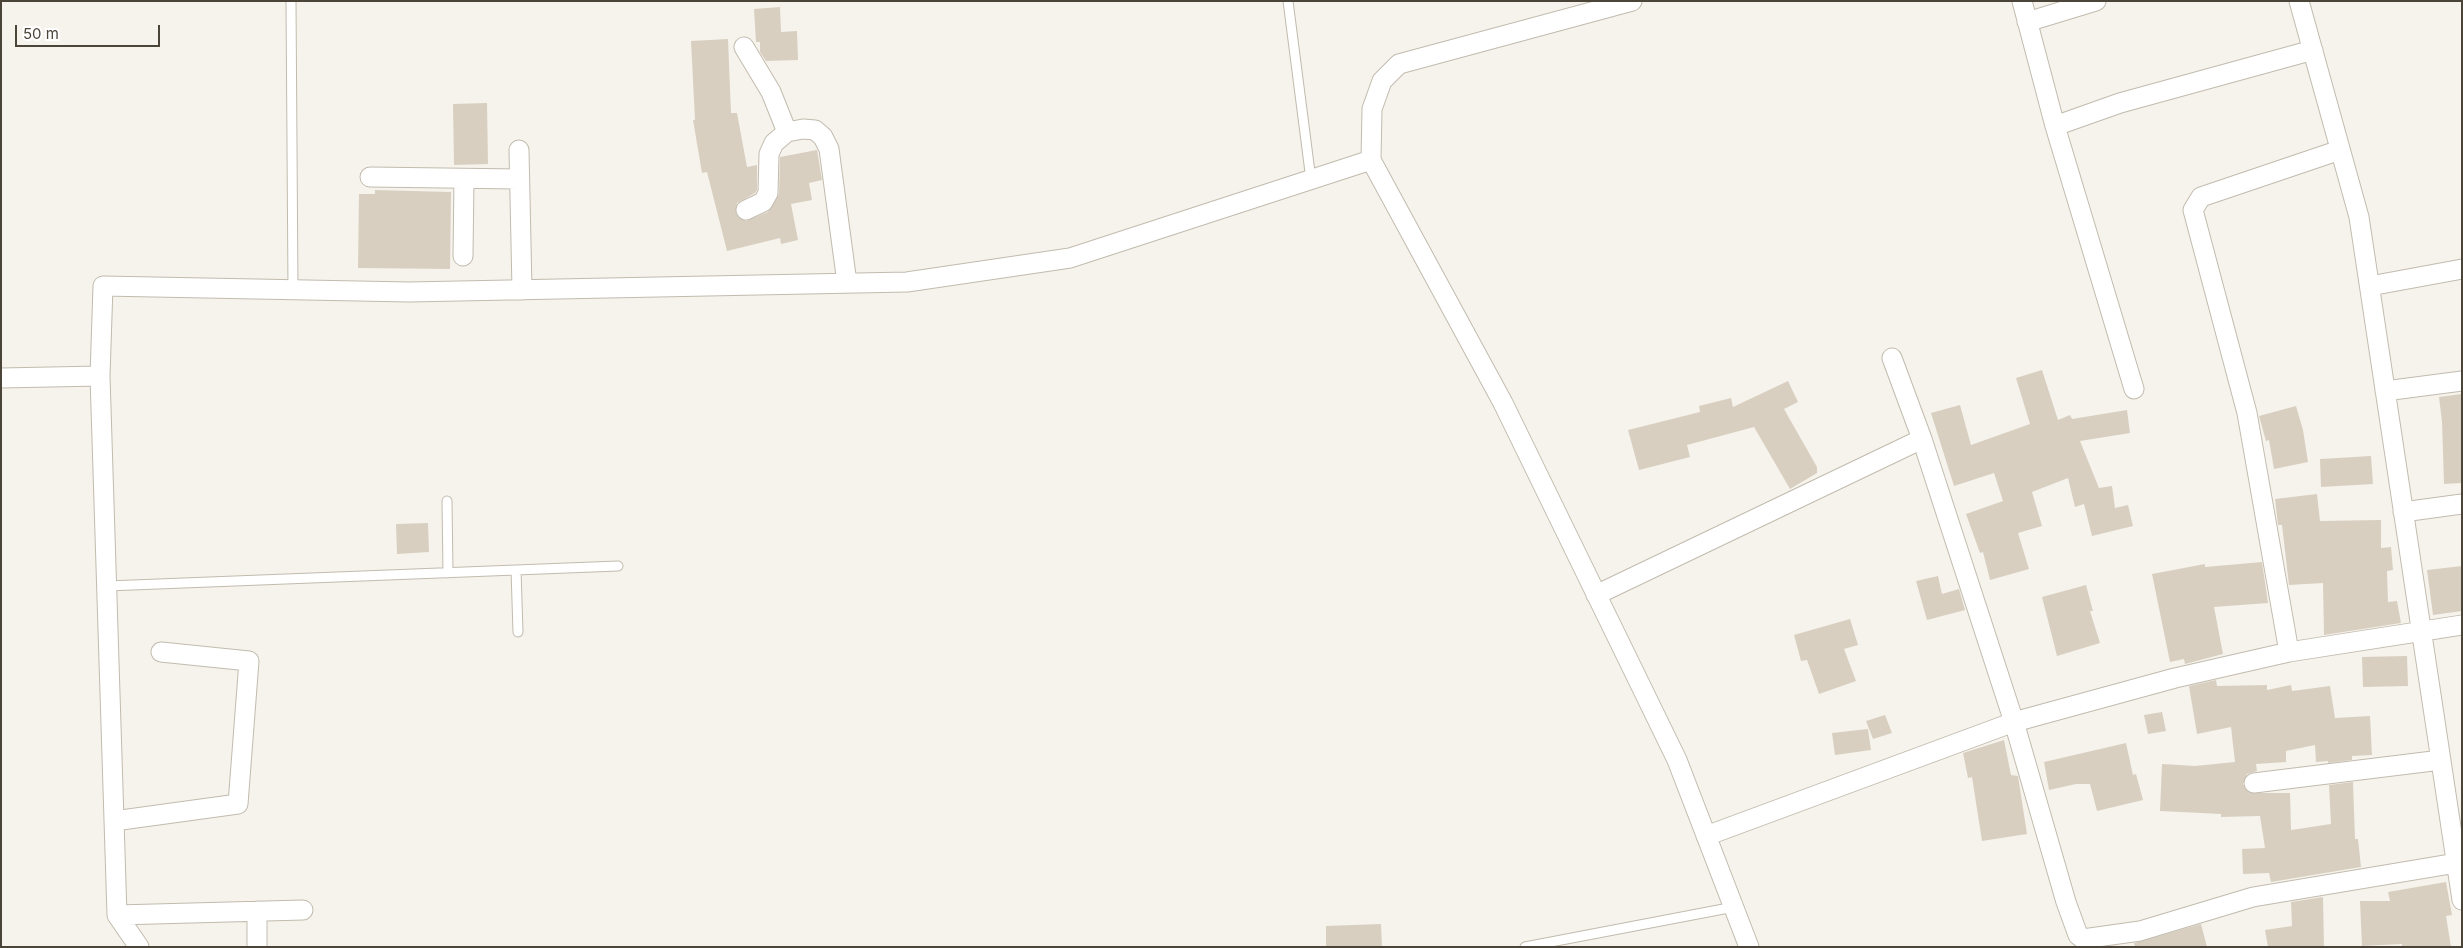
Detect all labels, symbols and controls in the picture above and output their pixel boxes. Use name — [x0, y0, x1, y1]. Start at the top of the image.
scale bar — [18, 15, 162, 47]
text: 50 m — [23, 24, 59, 43]

